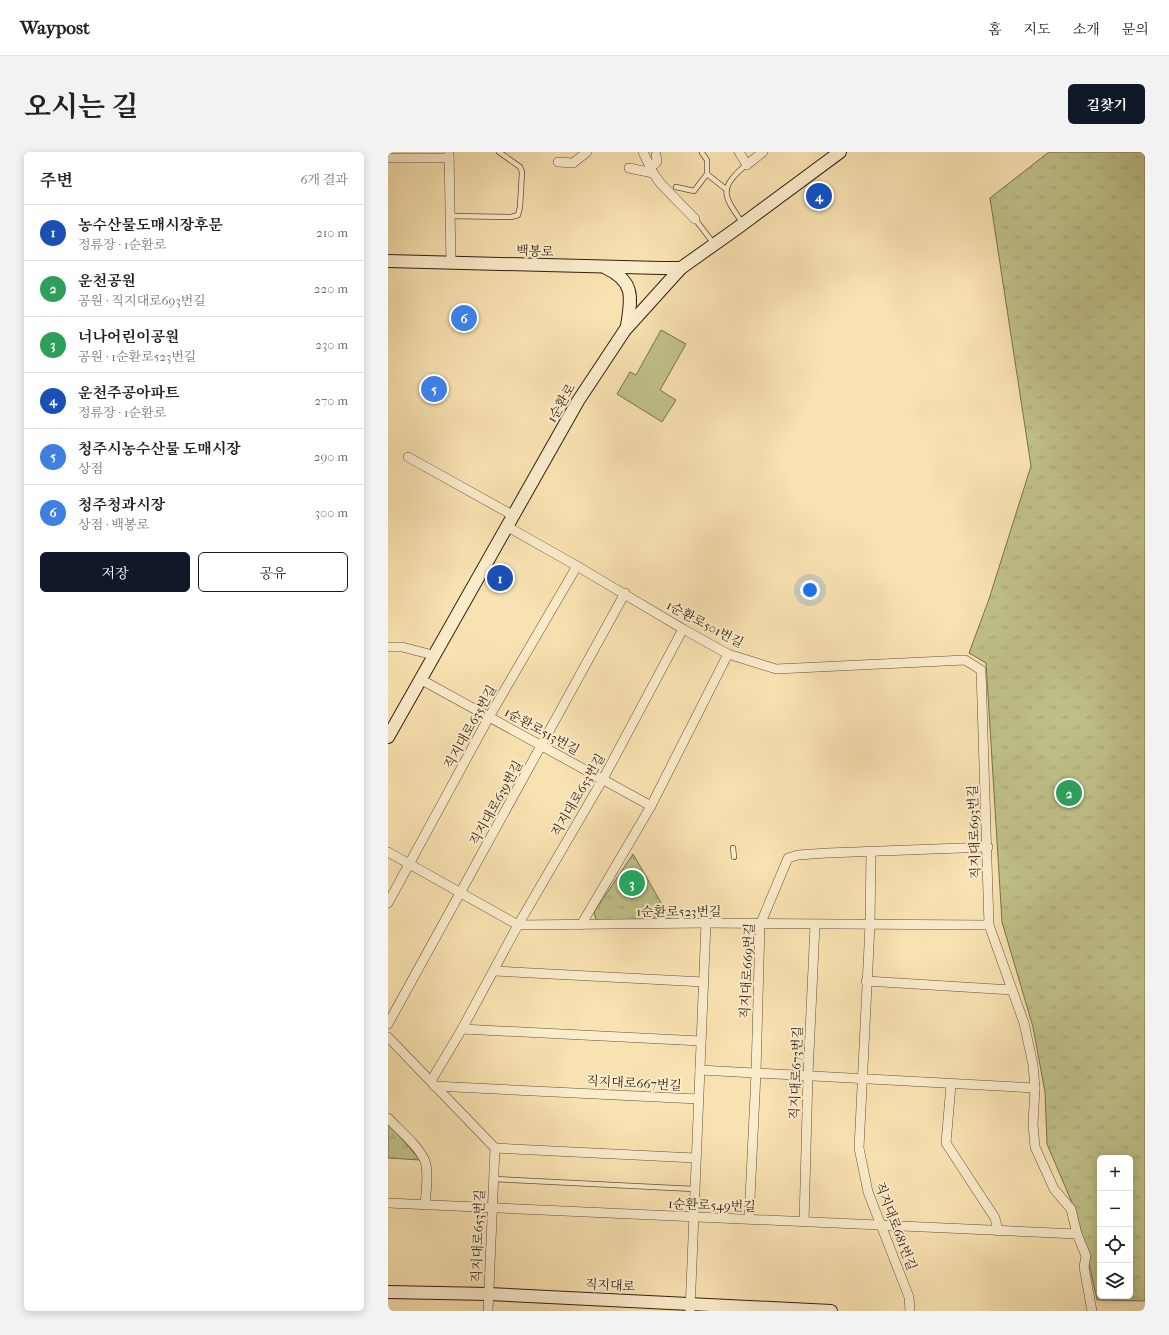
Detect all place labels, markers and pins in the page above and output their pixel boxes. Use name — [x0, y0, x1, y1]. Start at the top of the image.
pin: 4 — [806, 181, 832, 211]
pin: 6 — [451, 303, 477, 333]
pin: 5 — [421, 374, 447, 404]
pin: 1 — [487, 563, 513, 593]
pin: 2 — [1056, 778, 1082, 808]
pin: 3 — [619, 868, 645, 898]

